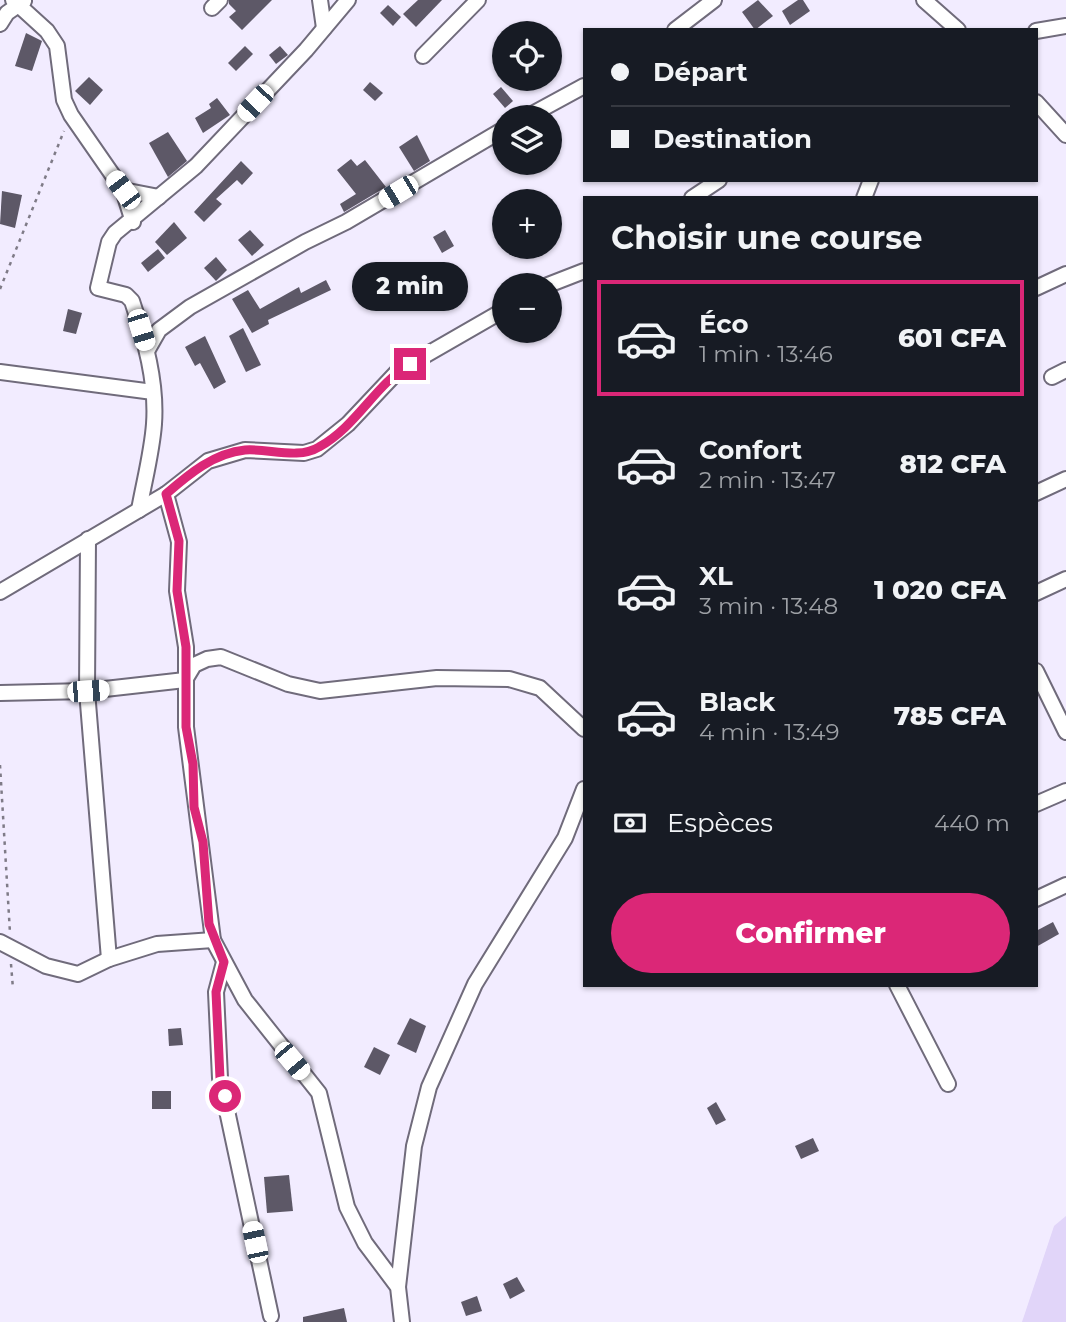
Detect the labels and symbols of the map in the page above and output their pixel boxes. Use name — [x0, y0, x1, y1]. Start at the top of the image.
car — [233, 80, 278, 126]
car — [102, 167, 145, 213]
car — [375, 172, 422, 212]
callout: 2 min — [352, 262, 468, 312]
car — [125, 307, 158, 353]
route end — [394, 348, 426, 380]
car — [67, 679, 110, 703]
car — [271, 1038, 314, 1084]
route start — [209, 1080, 241, 1112]
car — [241, 1219, 270, 1265]

